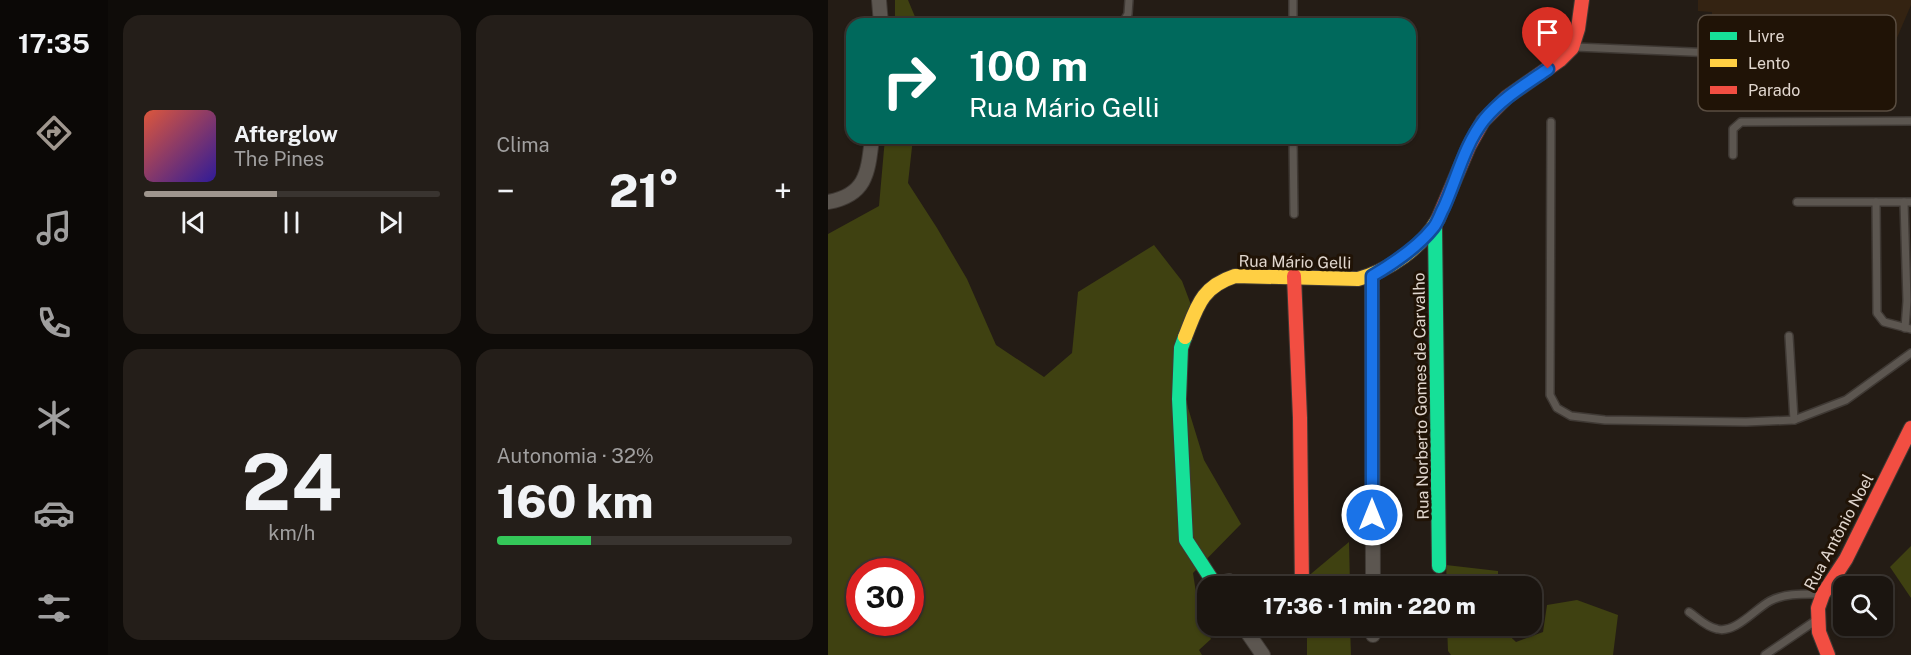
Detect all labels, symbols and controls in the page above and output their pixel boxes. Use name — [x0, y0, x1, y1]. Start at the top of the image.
pin — [1522, 7, 1573, 69]
legend — [1698, 15, 1896, 111]
icon: arrive — [1531, 16, 1564, 49]
text: 17:35 — [18, 27, 90, 59]
text: Livre — [1748, 27, 1784, 46]
text: 100 m — [969, 41, 1088, 90]
icon: right — [870, 42, 948, 120]
text: Lento — [1748, 54, 1790, 73]
text: Parado — [1748, 81, 1800, 100]
text: Rua Mário Gelli — [969, 91, 1159, 123]
icon: directions — [33, 112, 75, 154]
text: Afterglow — [234, 121, 338, 147]
text: Clima — [497, 133, 550, 157]
text: The Pines — [234, 147, 324, 171]
text: 21° — [609, 164, 680, 217]
text: − — [497, 172, 515, 210]
text: + — [774, 172, 792, 210]
icon: previous — [177, 206, 210, 239]
icon: pause — [275, 206, 308, 239]
icon: next — [374, 206, 407, 239]
icon: music — [33, 207, 75, 249]
street label: Rua Mário Gelli — [1238, 252, 1352, 272]
street label: Rua Norberto Gomes de Carvalho — [1409, 272, 1433, 520]
icon: phone — [33, 302, 75, 344]
icon: climate — [33, 397, 75, 439]
text: 24 — [241, 436, 342, 528]
text: Autonomia · 32% — [497, 444, 654, 468]
street label: Rua Antônio Noel — [1800, 470, 1878, 593]
text: 160 km — [497, 475, 654, 528]
position arrow — [1340, 483, 1404, 547]
icon: car — [33, 492, 75, 534]
text: km/h — [268, 521, 315, 545]
speed limit sign: 30 — [846, 558, 924, 636]
map controls — [1833, 576, 1893, 636]
button: search — [1833, 576, 1893, 636]
icon: filters — [33, 587, 75, 629]
text: 17:36 · 1 min · 220 m — [1263, 593, 1476, 619]

